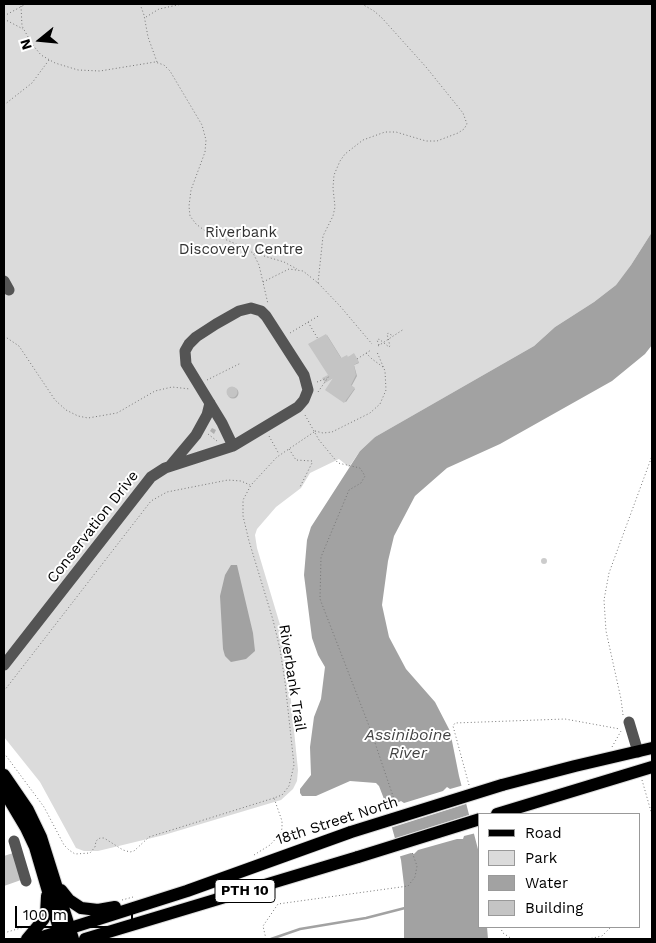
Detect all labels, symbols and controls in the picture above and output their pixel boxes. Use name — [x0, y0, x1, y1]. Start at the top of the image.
north arrow — [15, 15, 65, 65]
text: N — [16, 37, 35, 52]
park label: Riverbank Discovery Centre — [179, 224, 303, 259]
street label: Conservation Drive — [43, 467, 143, 587]
street label: Riverbank Trail — [275, 623, 309, 733]
water label: Assiniboine River — [365, 725, 451, 763]
street label: 18th Street North — [274, 793, 400, 849]
legend — [478, 813, 641, 928]
text: Road — [525, 824, 562, 842]
text: Park — [525, 849, 557, 867]
text: Water — [525, 874, 568, 892]
road number: PTH 10 — [215, 879, 275, 902]
scale bar — [18, 896, 135, 928]
text: Building — [525, 899, 583, 917]
text: 100 m — [23, 906, 67, 924]

